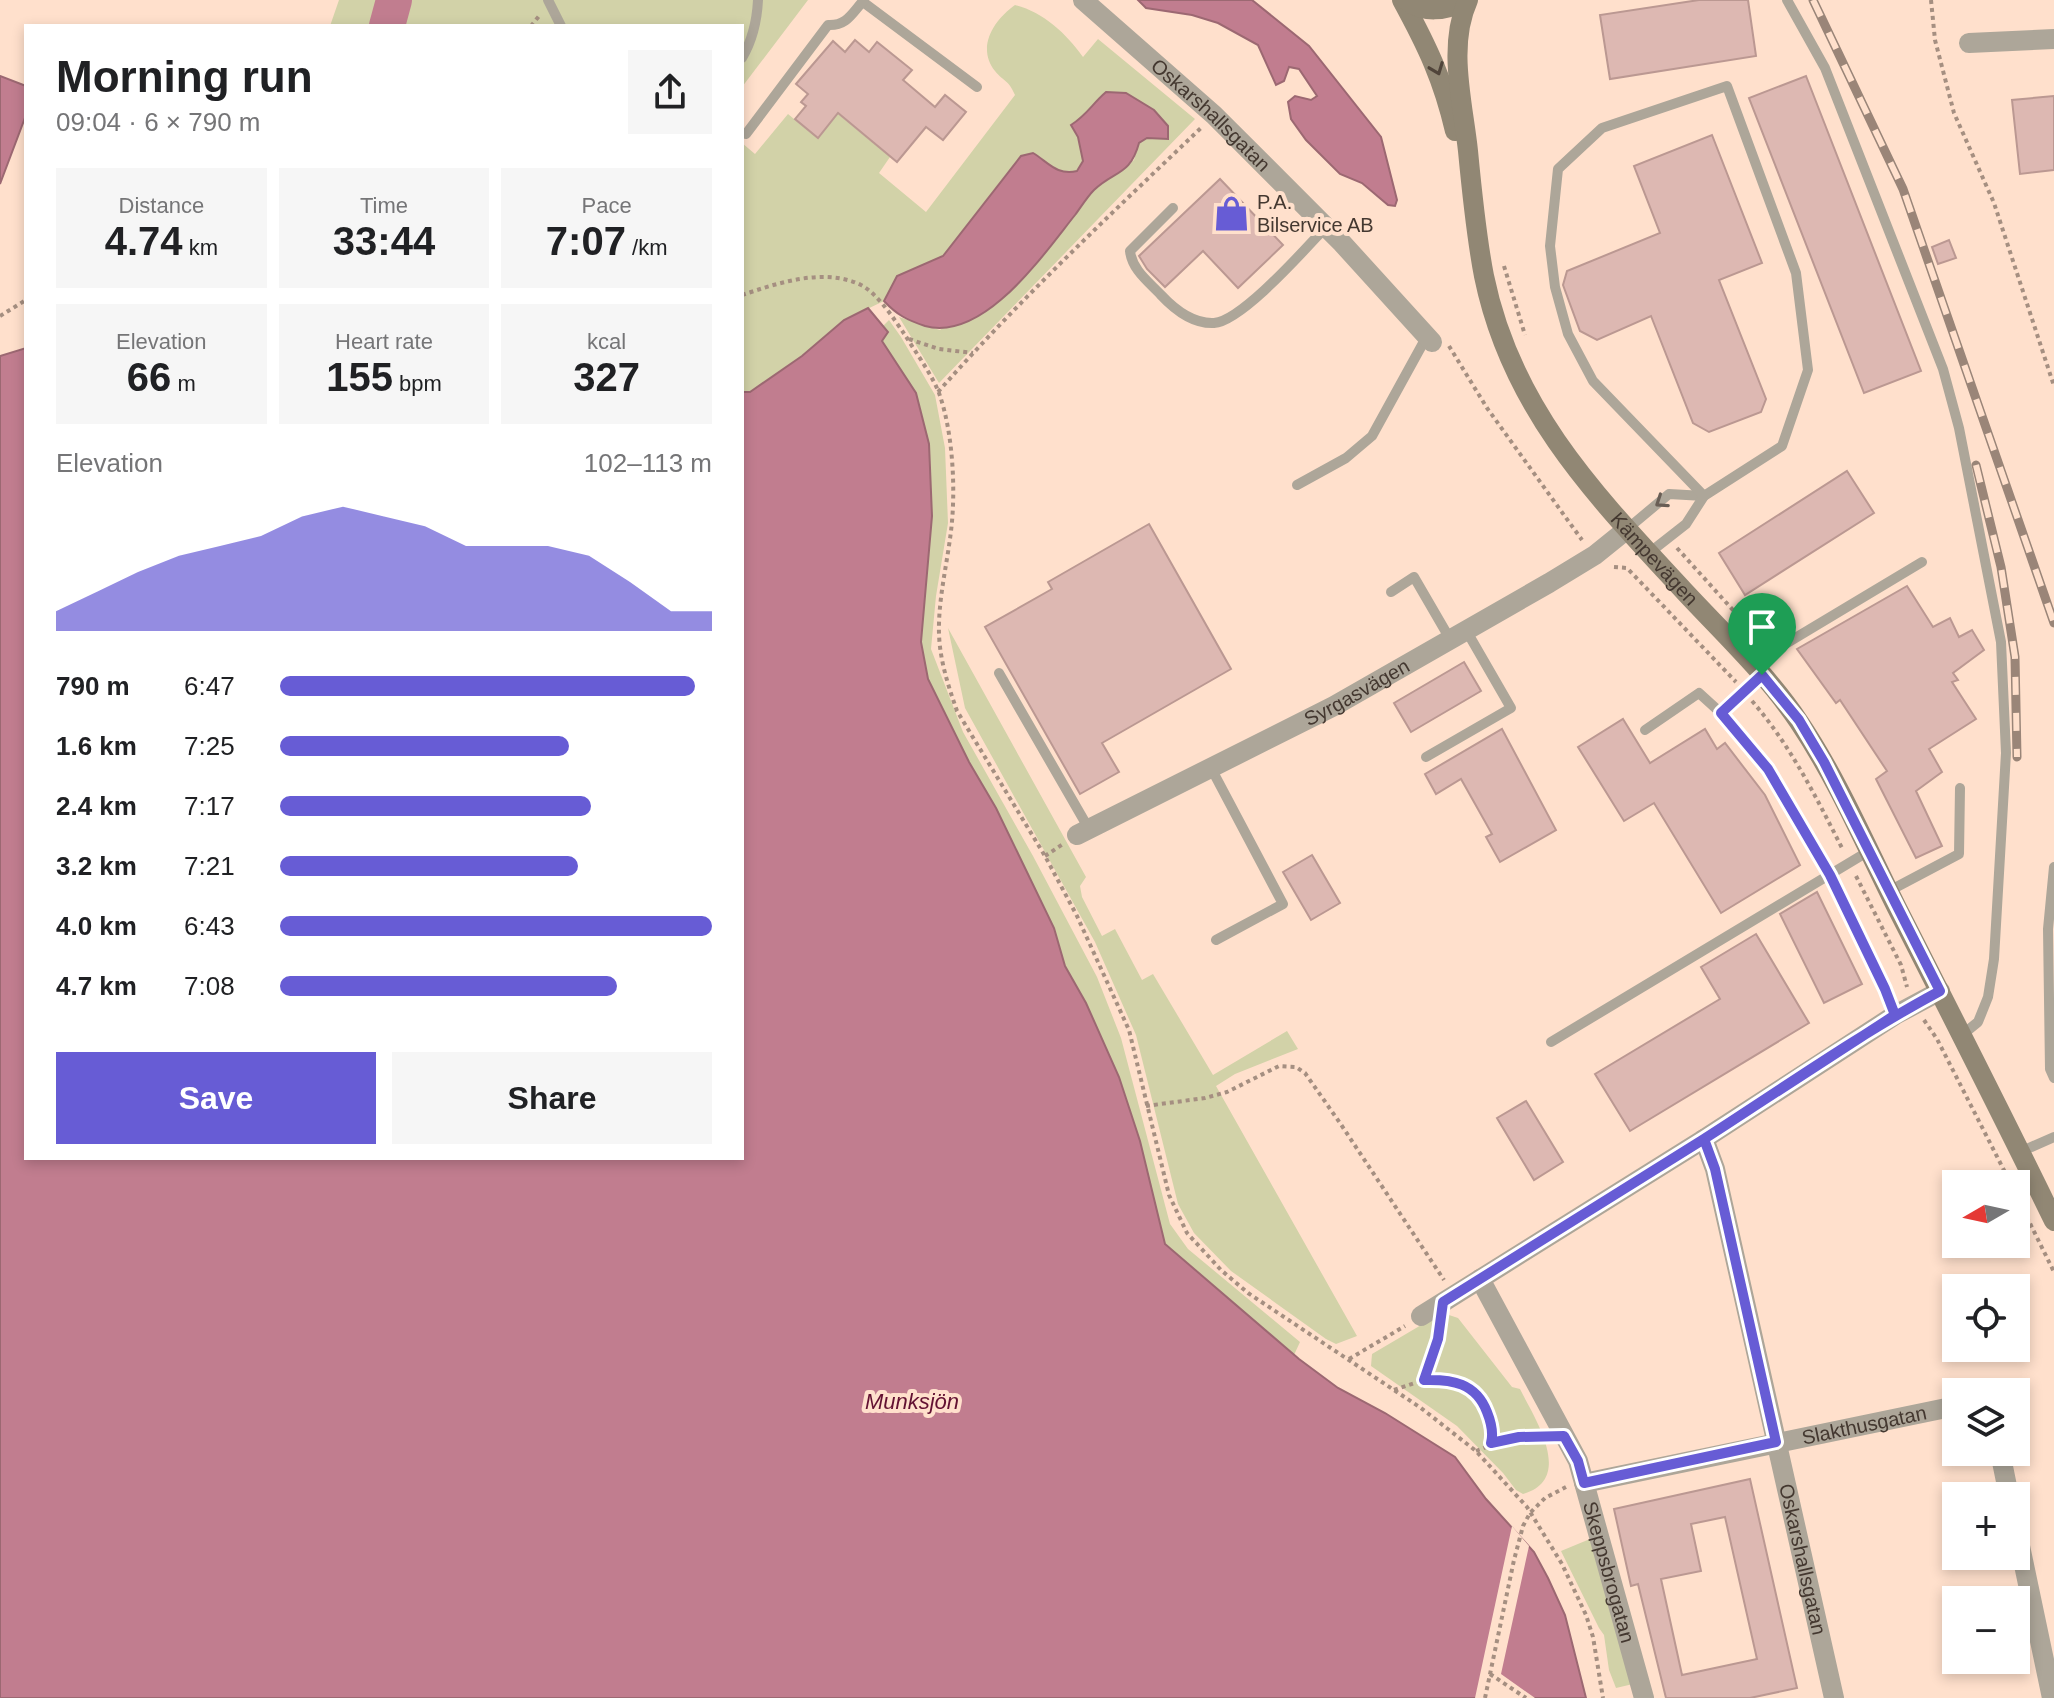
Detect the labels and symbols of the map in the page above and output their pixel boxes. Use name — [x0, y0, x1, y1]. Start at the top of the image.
street label: Oskarshallsgatan — [1147, 54, 1275, 176]
one-way arrow — [1427, 61, 1444, 75]
place label: P.A. Bilservice AB — [1257, 191, 1374, 236]
shop icon: P.A. Bilservice AB — [1212, 194, 1250, 232]
one-way arrow — [1656, 493, 1670, 508]
street label: Kämpevägen — [1607, 508, 1702, 610]
pin — [1728, 593, 1796, 675]
street label: Syrgasvägen — [1301, 654, 1413, 730]
north arrow — [1942, 1170, 2030, 1258]
water label: Munksjön — [865, 1389, 959, 1414]
street label: Slakthusgatan — [1800, 1401, 1928, 1449]
street label: Oskarshallsgatan — [1775, 1481, 1830, 1637]
street label: Skeppsbrogatan — [1579, 1499, 1639, 1645]

